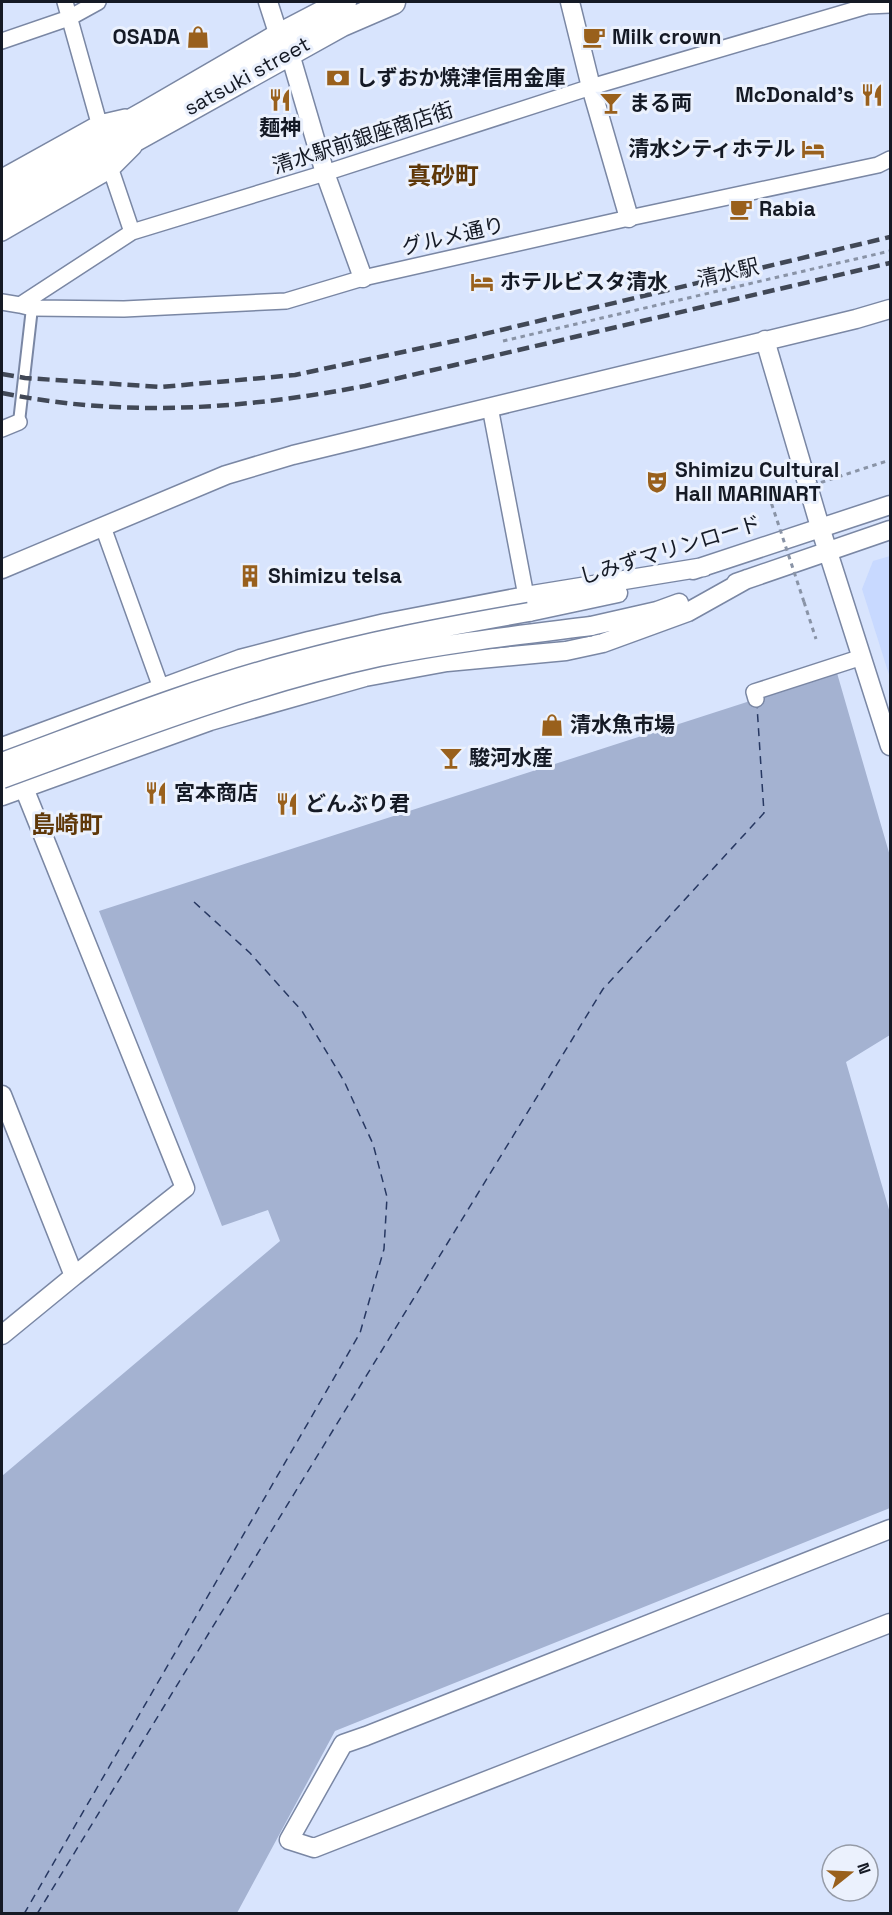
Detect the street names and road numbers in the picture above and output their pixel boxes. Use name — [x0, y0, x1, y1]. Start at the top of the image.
street label: satsuki street — [179, 30, 315, 121]
street label: 清水駅前銀座商店街 — [269, 95, 457, 180]
street label: グルメ通り — [399, 211, 507, 260]
street label: 清水駅 — [694, 252, 762, 293]
street label: しみずマリンロード — [576, 509, 764, 590]

